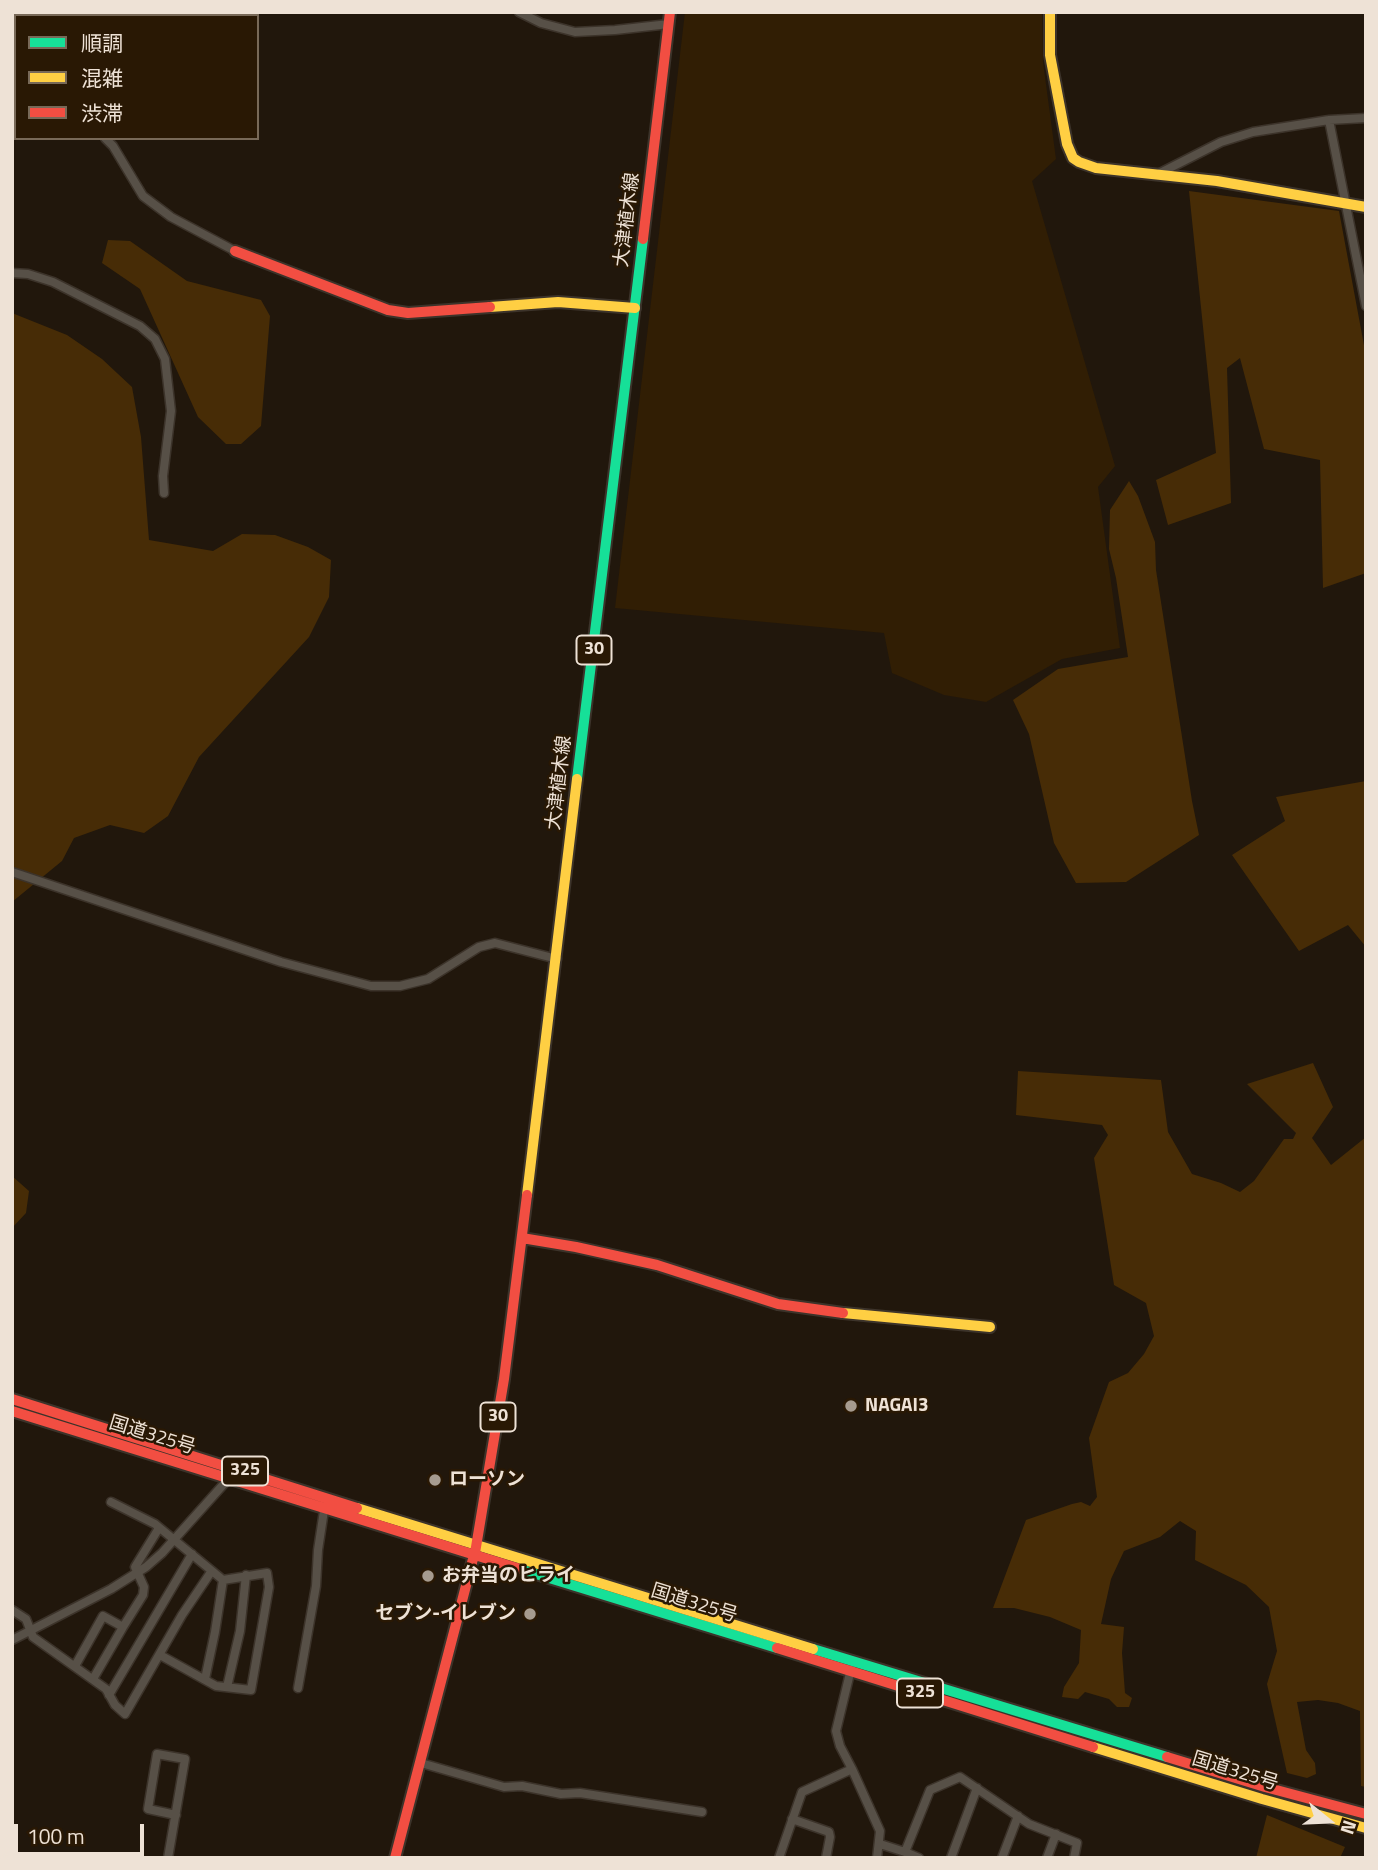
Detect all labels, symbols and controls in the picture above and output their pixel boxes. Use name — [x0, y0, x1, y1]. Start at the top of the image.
legend — [14, 14, 259, 140]
text: 順調 — [81, 27, 123, 59]
text: 混雑 — [81, 62, 123, 94]
text: 渋滞 — [81, 97, 123, 129]
street label: 大津植木線 — [611, 171, 645, 269]
road number: 30 — [576, 636, 612, 664]
street label: 大津植木線 — [543, 734, 577, 832]
place label: NAGAI3 — [865, 1395, 929, 1417]
marker: NAGAI3 — [843, 1398, 859, 1414]
road number: 30 — [480, 1402, 516, 1432]
street label: 国道325号 — [106, 1412, 198, 1460]
road number: 325 — [222, 1456, 268, 1486]
place label: ローソン — [449, 1469, 525, 1491]
marker: ローソン — [427, 1472, 443, 1488]
place label: お弁当のヒライ — [442, 1565, 575, 1587]
marker: お弁当のヒライ — [420, 1568, 436, 1584]
street label: 国道325号 — [648, 1580, 740, 1628]
place label: セブン-イレブン — [375, 1603, 516, 1625]
marker: セブン-イレブン — [522, 1606, 538, 1622]
road number: 325 — [897, 1678, 943, 1708]
street label: 国道325号 — [1189, 1748, 1281, 1796]
north arrow — [1294, 1786, 1364, 1856]
scale bar — [18, 1811, 147, 1855]
text: N — [1334, 1817, 1365, 1838]
text: 100 m — [27, 1820, 84, 1852]

